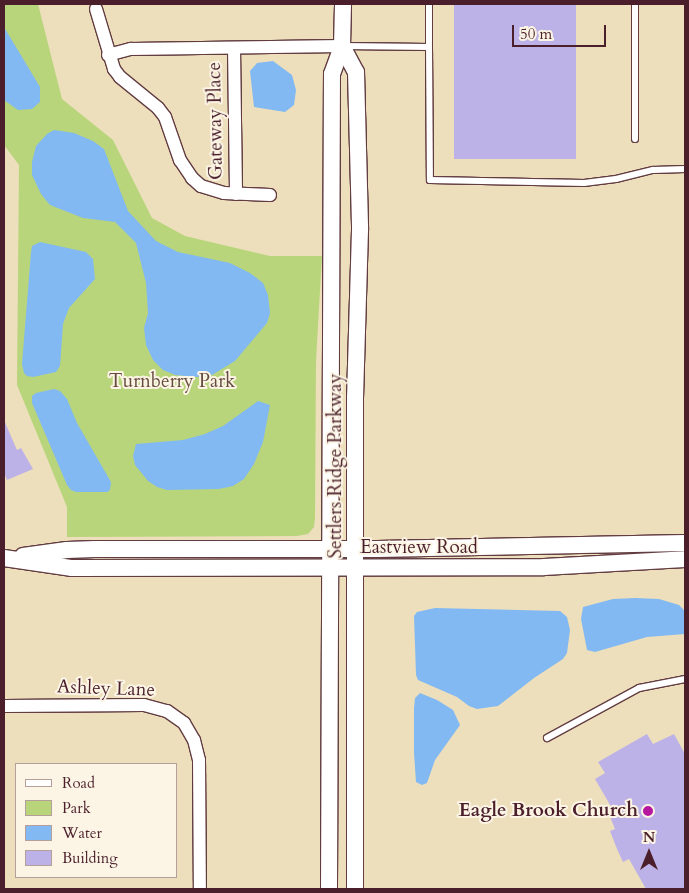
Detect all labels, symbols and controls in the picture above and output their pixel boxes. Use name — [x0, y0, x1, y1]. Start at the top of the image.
scale bar — [514, 15, 608, 47]
text: 50 m — [520, 24, 552, 44]
street label: Gateway Place — [204, 62, 228, 180]
park label: Turnberry Park — [109, 371, 235, 393]
street label: Settlers Ridge Parkway — [325, 373, 347, 559]
street label: Eastview Road — [360, 537, 478, 559]
street label: Ashley Lane — [57, 676, 155, 702]
legend — [15, 763, 178, 878]
text: Road — [62, 773, 95, 793]
text: Park — [62, 798, 91, 818]
place label: Eagle Brook Church — [459, 800, 638, 822]
marker: Eagle Brook Church — [642, 805, 654, 817]
text: Water — [62, 823, 102, 843]
north arrow — [624, 828, 674, 878]
text: N — [643, 828, 655, 847]
text: Building — [62, 848, 118, 868]

